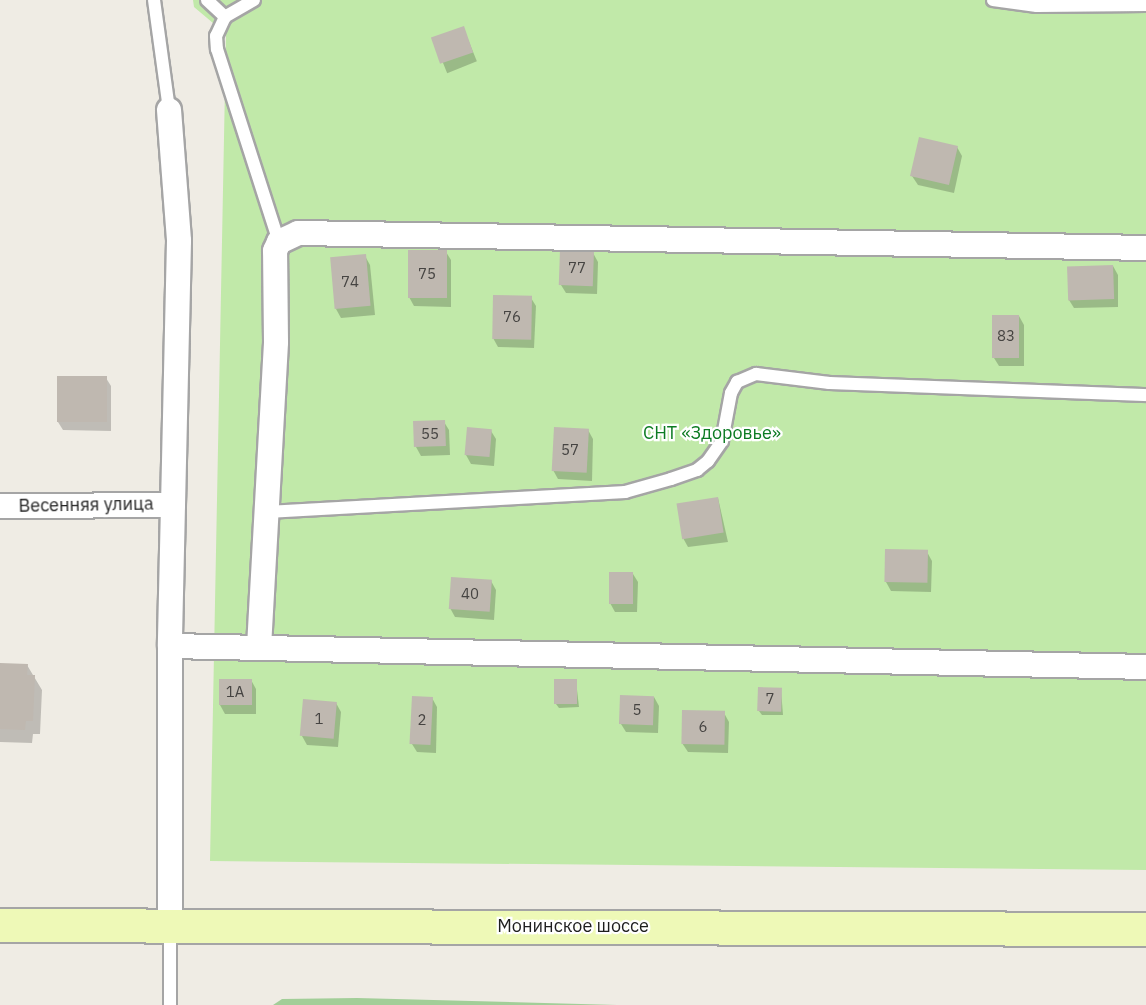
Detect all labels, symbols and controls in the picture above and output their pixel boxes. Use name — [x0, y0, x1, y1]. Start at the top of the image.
house number: 77 — [568, 259, 586, 277]
house number: 75 — [418, 265, 436, 283]
house number: 74 — [341, 273, 359, 291]
house number: 76 — [503, 308, 521, 326]
house number: 83 — [997, 327, 1015, 345]
park label: СНТ «Здоровье» — [643, 422, 781, 444]
house number: 55 — [421, 425, 439, 443]
house number: 57 — [561, 441, 579, 459]
street label: Весенняя улица — [18, 493, 154, 517]
house number: 40 — [461, 585, 479, 603]
house number: 1А — [226, 683, 244, 701]
house number: 7 — [766, 690, 774, 708]
house number: 5 — [633, 701, 641, 719]
house number: 1 — [315, 710, 323, 728]
house number: 2 — [418, 711, 426, 729]
house number: 6 — [699, 718, 707, 736]
street label: Монинское шоссе — [497, 915, 649, 937]

